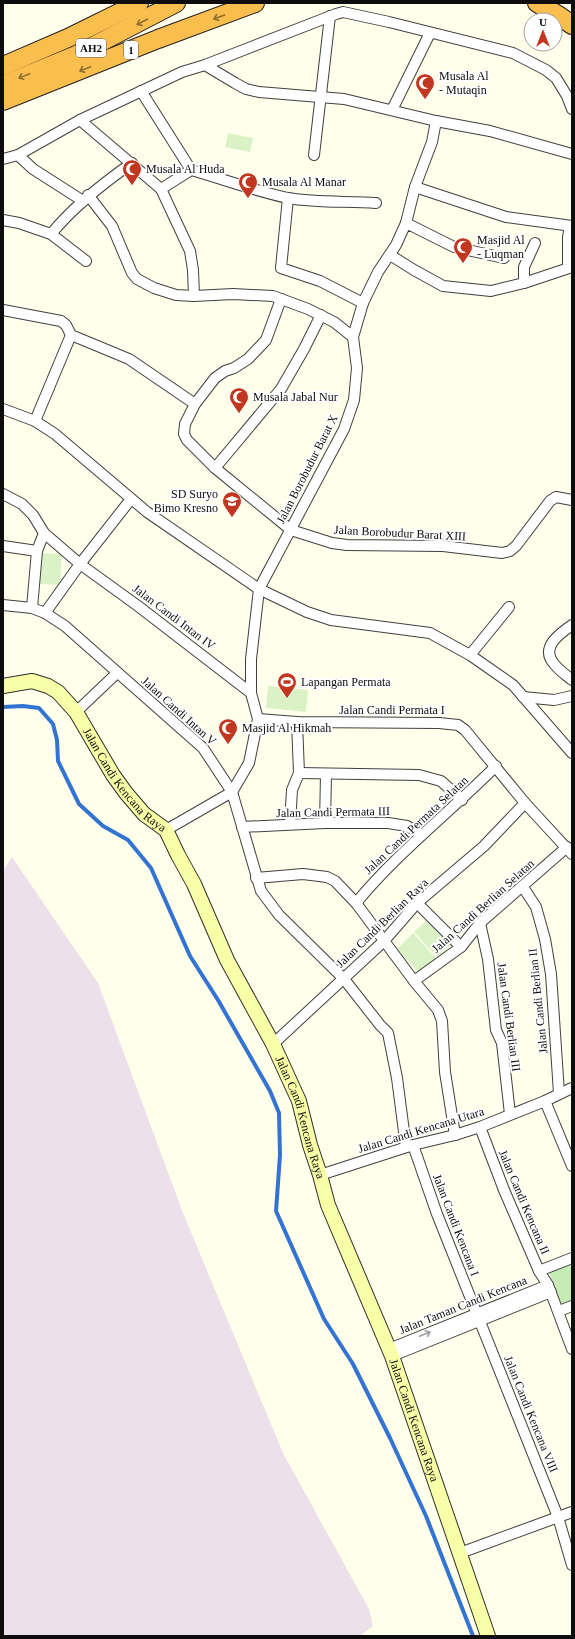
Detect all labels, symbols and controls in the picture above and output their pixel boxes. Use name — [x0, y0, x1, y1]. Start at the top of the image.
north arrow — [523, 12, 563, 52]
one-way arrow — [213, 13, 225, 21]
text: U — [539, 16, 547, 28]
one-way arrow — [136, 19, 148, 26]
road number: AH2 — [76, 39, 106, 57]
road number: 1 — [124, 41, 138, 59]
one-way arrow — [79, 65, 91, 73]
place label: Musala Al - Mutaqin — [439, 69, 489, 97]
mosque icon: Musala Al - Mutaqin — [414, 72, 436, 100]
one-way arrow — [18, 73, 30, 81]
mosque icon: Musala Al Huda — [121, 158, 143, 186]
place label: Musala Al Huda — [146, 162, 225, 176]
mosque icon: Musala Al Manar — [237, 171, 259, 199]
place label: Musala Al Manar — [262, 175, 346, 189]
place label: Masjid Al - Luqman — [477, 233, 525, 261]
mosque icon: Masjid Al - Luqman — [452, 236, 474, 264]
mosque icon: Musala Jabal Nur — [228, 386, 250, 414]
place label: Musala Jabal Nur — [253, 390, 338, 404]
street label: Jalan Borobudur Barat X — [273, 412, 341, 526]
place label: SD Suryo Bimo Kresno — [154, 487, 218, 515]
school or university icon: SD Suryo Bimo Kresno — [221, 490, 243, 518]
street label: Jalan Borobudur Barat XIII — [334, 523, 466, 543]
street label: Jalan Candi Intan IV — [130, 581, 218, 653]
sports icon: Lapangan Permata — [276, 671, 298, 699]
street label: Jalan Candi Intan V — [139, 674, 219, 748]
place label: Lapangan Permata — [301, 675, 391, 689]
street label: Jalan Candi Permata I — [339, 703, 445, 717]
mosque icon: Masjid Al Hikmah — [217, 717, 239, 745]
place label: Masjid Al Hikmah — [242, 721, 331, 735]
street label: Jalan Candi Kencana Raya — [80, 725, 170, 835]
street label: Jalan Candi Permata Selatan — [361, 773, 471, 877]
street label: Jalan Candi Permata III — [276, 804, 390, 820]
street label: Jalan Candi Berlian Selatan — [429, 856, 537, 956]
street label: Jalan Candi Berlian Raya — [333, 875, 431, 971]
street label: Jalan Candi Berlian II — [526, 948, 550, 1054]
street label: Jalan Candi Berlian III — [494, 962, 524, 1072]
street label: Jalan Candi Kencana Raya — [272, 1054, 328, 1181]
street label: Jalan Candi Kencana Utara — [356, 1104, 486, 1156]
street label: Jalan Candi Kencana II — [496, 1148, 552, 1256]
street label: Jalan Candi Kencana I — [430, 1172, 482, 1278]
street label: Jalan Taman Candi Kencana — [397, 1273, 530, 1337]
one-way arrow — [418, 1330, 430, 1337]
street label: Jalan Candi Kencana VIII — [501, 1354, 561, 1474]
street label: Jalan Candi Kencana Raya — [386, 1357, 442, 1484]

